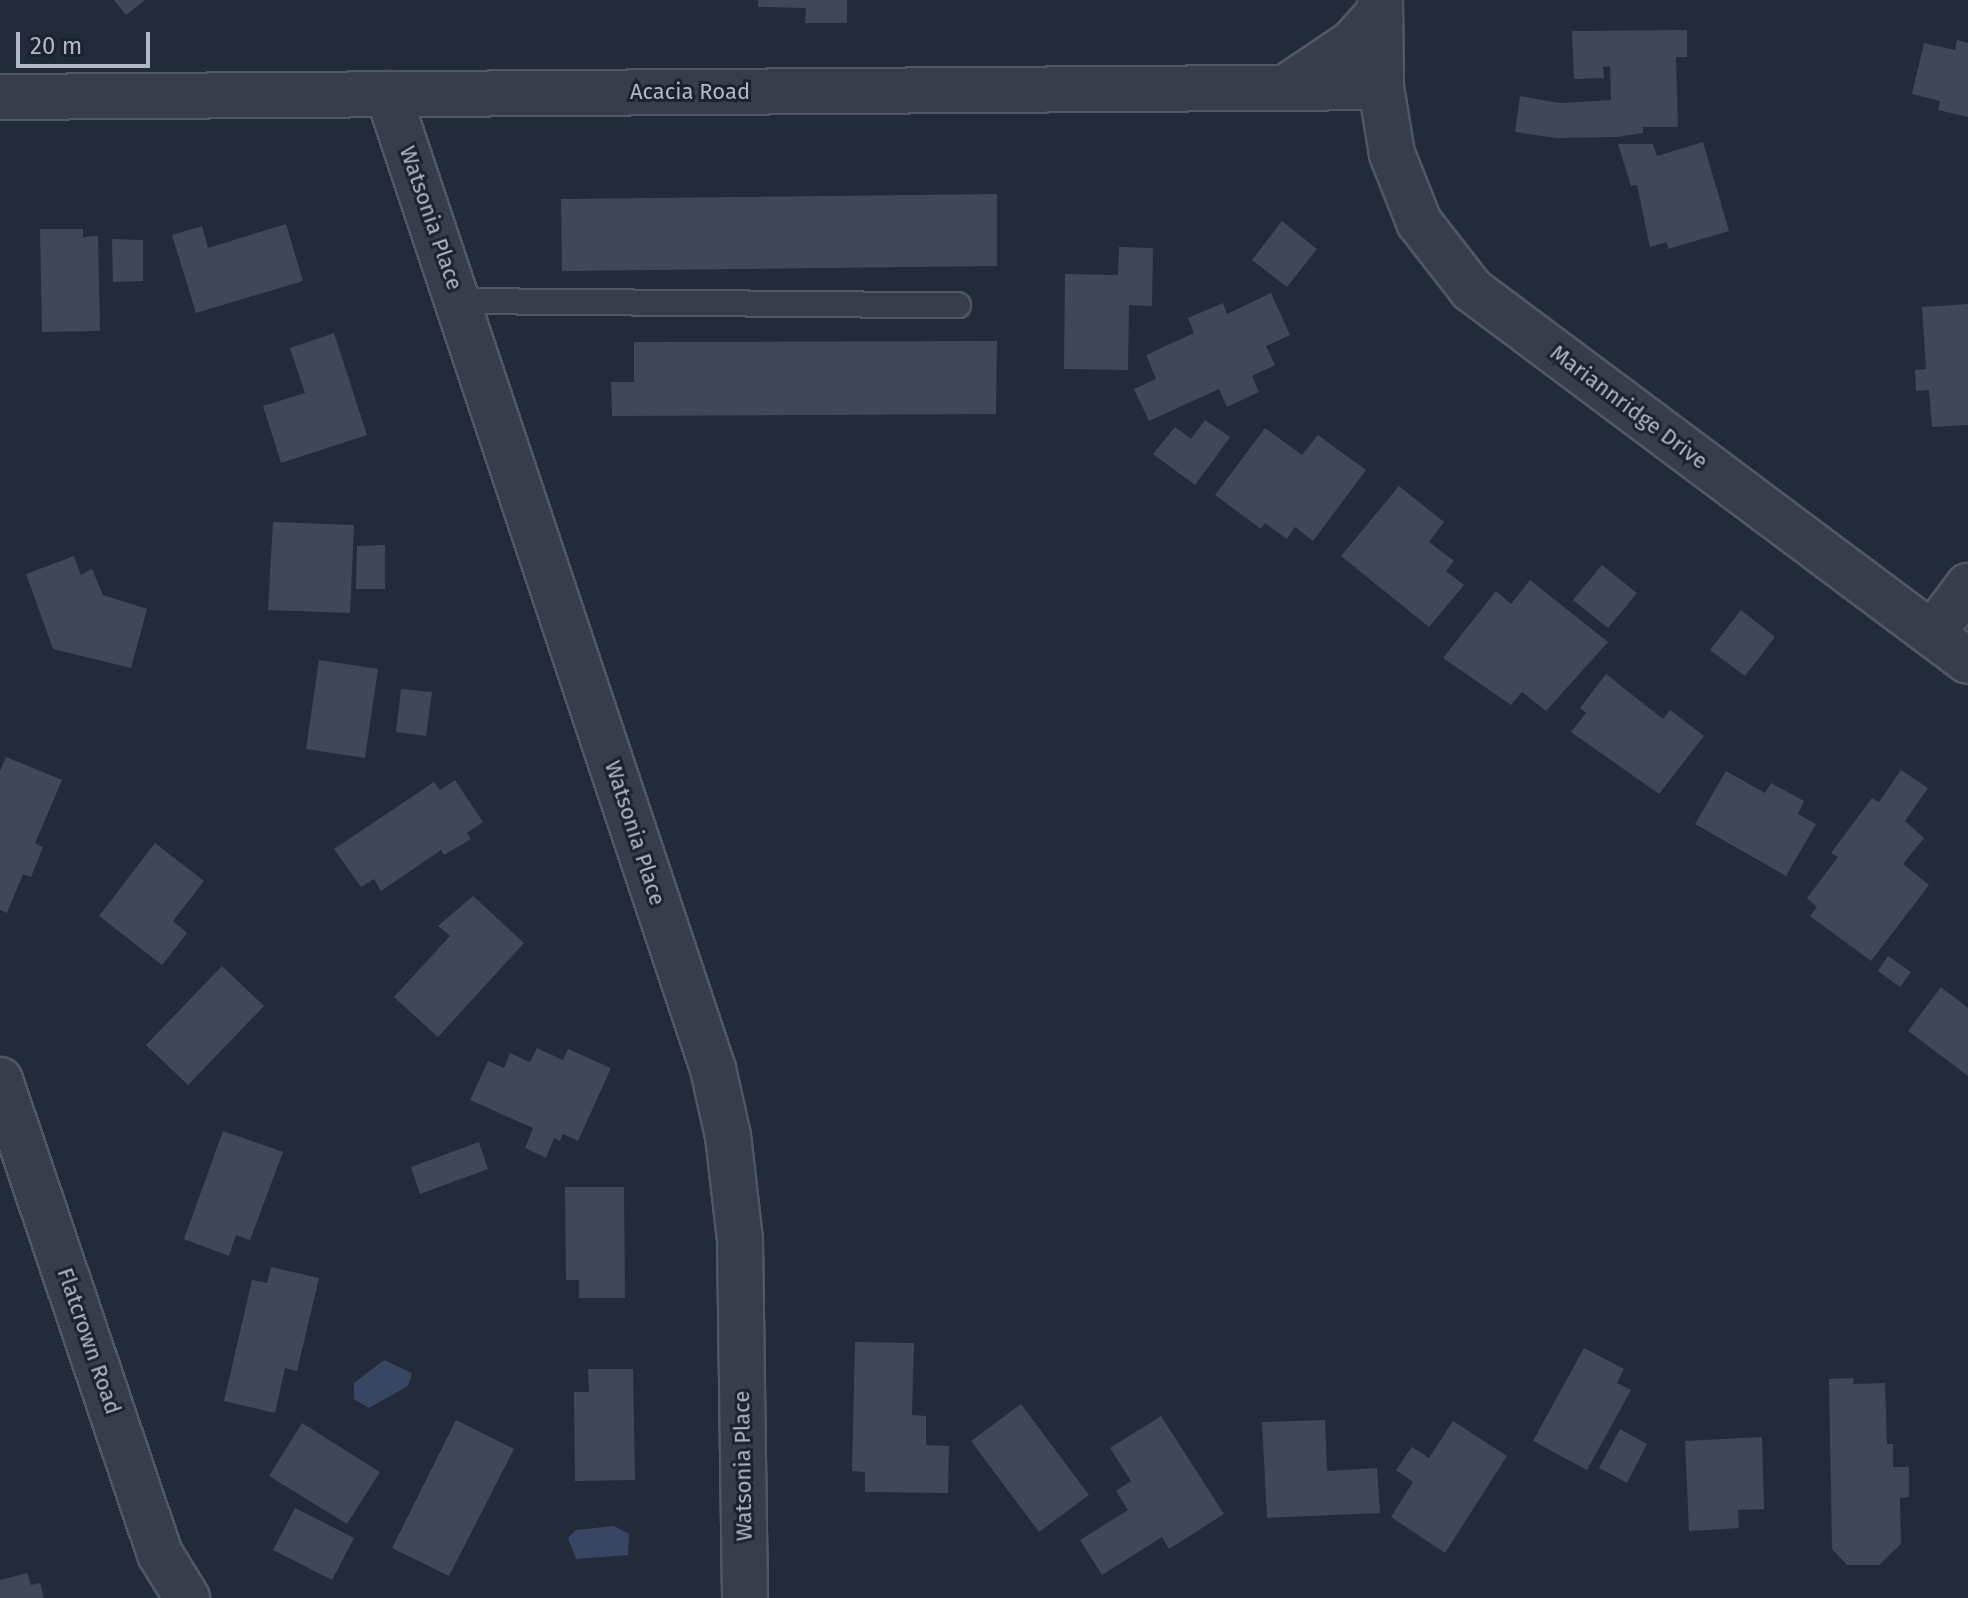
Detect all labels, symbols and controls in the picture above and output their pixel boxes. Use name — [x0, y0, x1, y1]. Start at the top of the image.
scale bar — [20, 16, 154, 66]
text: 20 m — [30, 32, 82, 60]
street label: Acacia Road — [630, 79, 750, 105]
street label: Watsonia Place — [394, 143, 468, 293]
street label: Mariannridge Drive — [1545, 339, 1713, 475]
street label: Watsonia Place — [599, 757, 671, 909]
street label: Flatcrown Road — [52, 1264, 126, 1418]
street label: Watsonia Place — [728, 1391, 758, 1541]

